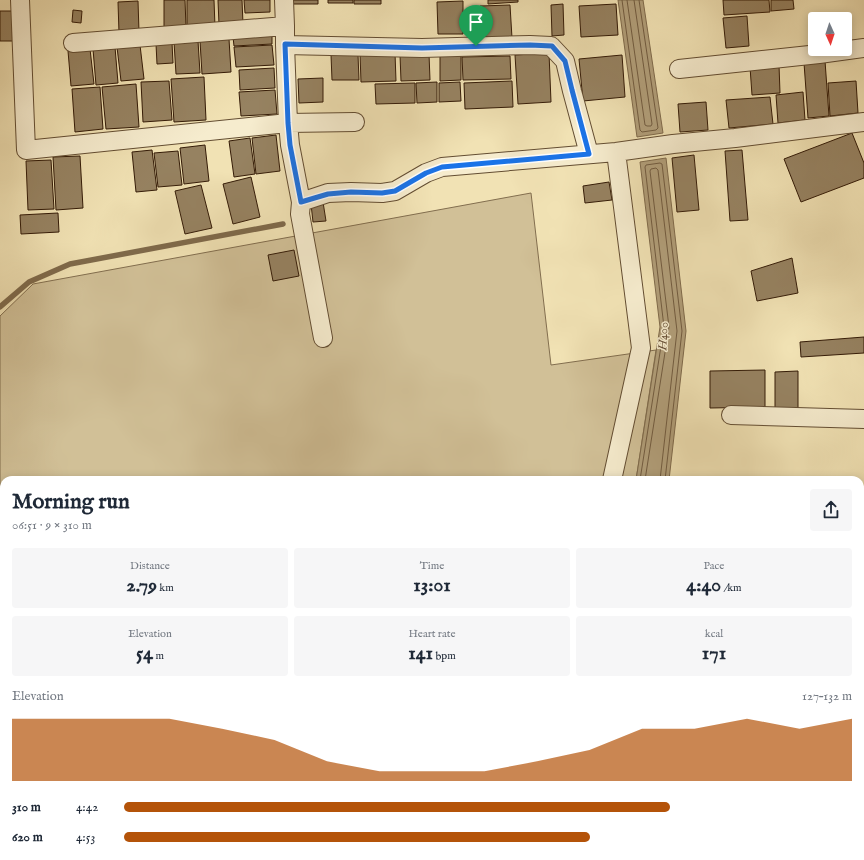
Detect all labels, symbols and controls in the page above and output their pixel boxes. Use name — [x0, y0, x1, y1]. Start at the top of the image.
pin — [459, 5, 493, 46]
icon: arrive — [465, 11, 487, 33]
north arrow — [808, 12, 852, 56]
map controls — [808, 12, 852, 56]
water label: H400 — [655, 321, 672, 352]
text: Morning run — [12, 488, 130, 516]
button: share — [810, 489, 852, 531]
text: 06:51 · 9 × 310 m — [12, 517, 92, 534]
text: Distance — [130, 559, 170, 573]
text: Time — [420, 559, 444, 573]
text: Pace — [704, 559, 724, 573]
text: 2.79 — [126, 573, 157, 598]
text: 13:01 — [413, 573, 451, 598]
text: 4:40 — [686, 573, 721, 598]
text: km — [157, 581, 174, 595]
text: /km — [721, 581, 742, 595]
text: Elevation — [128, 627, 172, 641]
text: Heart rate — [409, 627, 455, 641]
text: kcal — [705, 627, 723, 641]
text: 54 — [136, 641, 153, 666]
text: 141 — [408, 641, 433, 666]
text: 171 — [702, 641, 726, 666]
text: m — [153, 649, 164, 663]
text: bpm — [433, 649, 456, 663]
text: Elevation — [12, 688, 64, 705]
text: 127–132 m — [802, 688, 852, 705]
text: 310 m — [12, 799, 41, 816]
text: 4:42 — [76, 799, 98, 816]
text: 620 m — [12, 829, 43, 846]
text: 4:53 — [76, 829, 95, 846]

